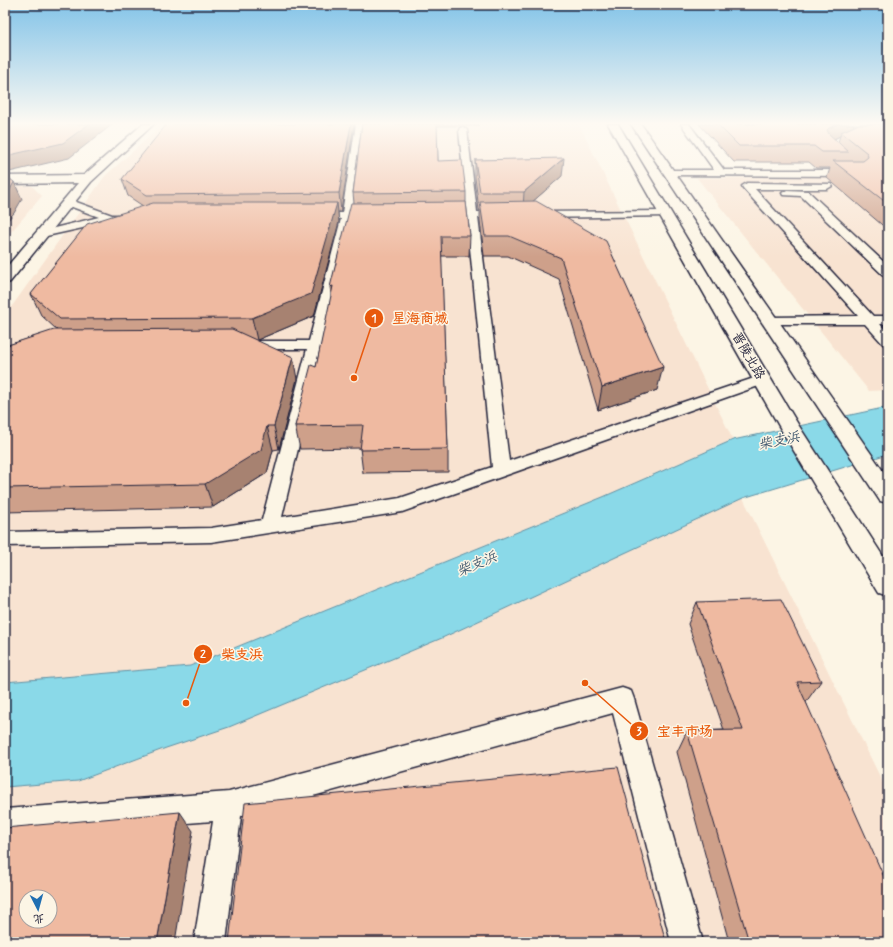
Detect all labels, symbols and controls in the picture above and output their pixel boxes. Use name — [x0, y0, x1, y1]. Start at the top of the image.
callout: 星海商城 — [364, 305, 456, 331]
text: 星海商城 — [392, 310, 448, 328]
text: 1 — [371, 311, 377, 327]
street label: 晋陵北路 — [728, 329, 768, 383]
water label: 柴支浜 — [757, 428, 802, 454]
water label: 柴支浜 — [454, 547, 501, 580]
callout: 柴支浜 — [193, 641, 271, 667]
text: 柴支浜 — [221, 646, 263, 664]
text: 2 — [200, 647, 206, 663]
callout: 宝丰市场 — [629, 718, 721, 744]
text: 宝丰市场 — [657, 723, 713, 741]
text: 3 — [636, 724, 642, 740]
north arrow — [18, 889, 58, 929]
text: 北 — [33, 910, 45, 925]

